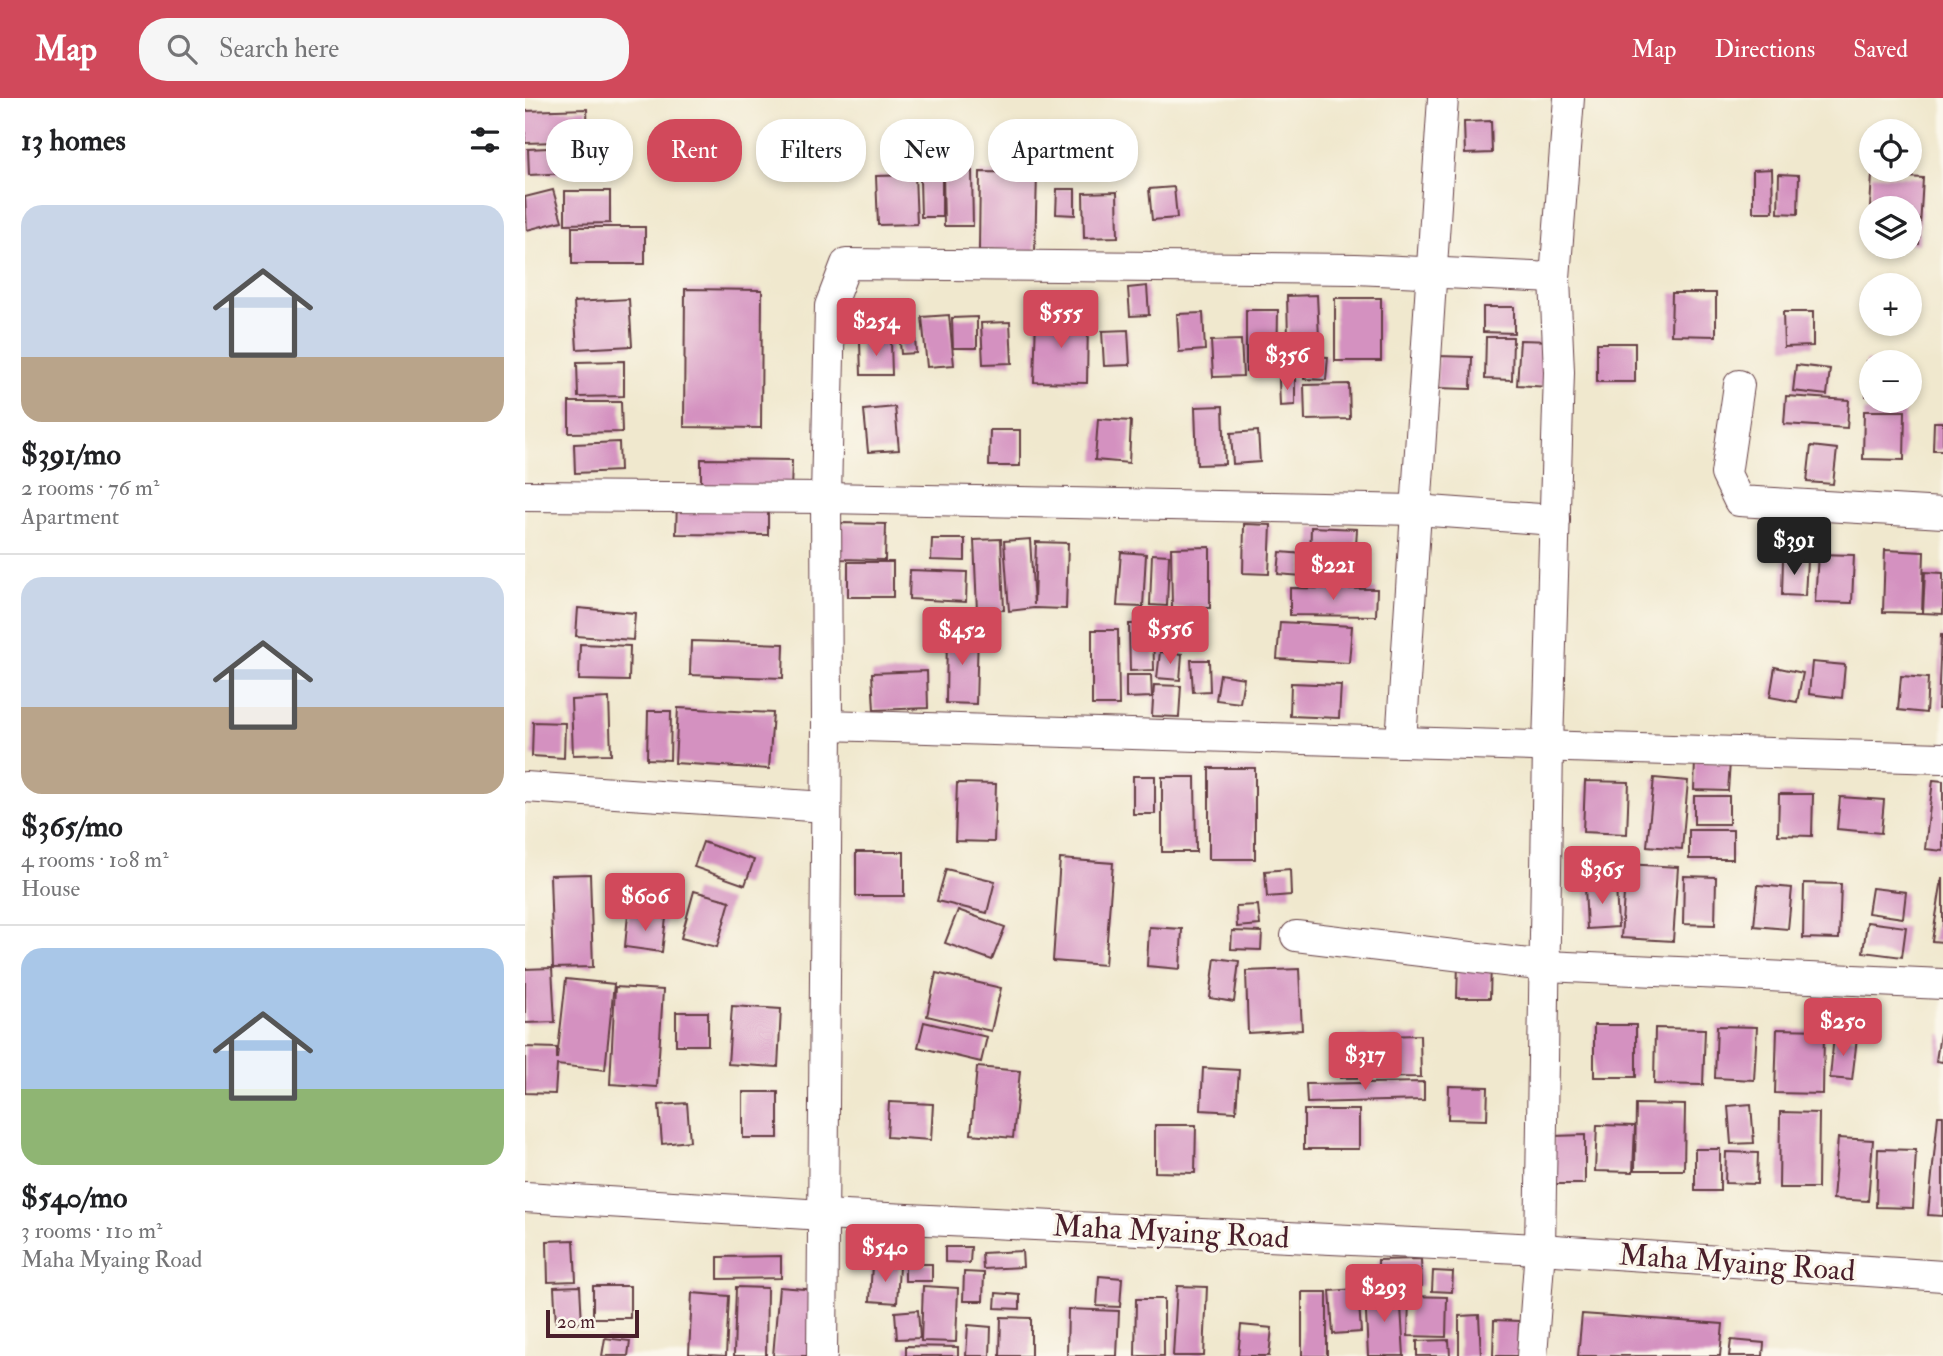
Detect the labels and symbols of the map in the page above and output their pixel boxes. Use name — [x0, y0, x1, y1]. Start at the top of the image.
pin: $555 — [1020, 290, 1102, 350]
pin: $254 — [835, 299, 917, 358]
pin: $356 — [1246, 332, 1328, 392]
pin: $391 — [1753, 518, 1835, 577]
pin: $221 — [1292, 542, 1374, 602]
pin: $556 — [1129, 606, 1211, 666]
pin: $452 — [921, 608, 1003, 667]
pin: $365 — [1561, 846, 1643, 906]
pin: $606 — [604, 874, 686, 933]
pin: $250 — [1802, 998, 1884, 1058]
pin: $317 — [1324, 1032, 1406, 1092]
street label: Maha Myaing Road — [1052, 1207, 1290, 1257]
pin: $540 — [844, 1224, 926, 1284]
street label: Maha Myaing Road — [1618, 1236, 1857, 1290]
pin: $293 — [1343, 1264, 1425, 1324]
scale bar — [546, 1307, 639, 1339]

